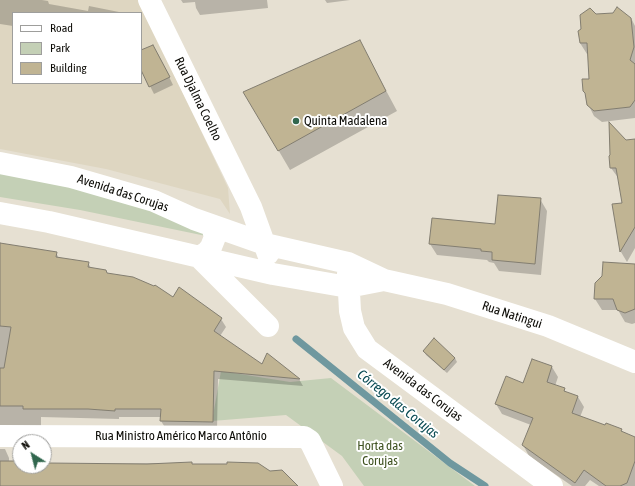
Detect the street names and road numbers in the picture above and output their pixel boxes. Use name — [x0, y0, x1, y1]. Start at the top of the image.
street label: Rua Djalma Coelho — [171, 55, 225, 143]
street label: Avenida das Corujas — [75, 171, 171, 215]
street label: Rua Natingui — [480, 298, 544, 332]
street label: Avenida das Corujas — [380, 355, 466, 425]
street label: Rua Ministro Américo Marco Antônio — [95, 428, 267, 444]

